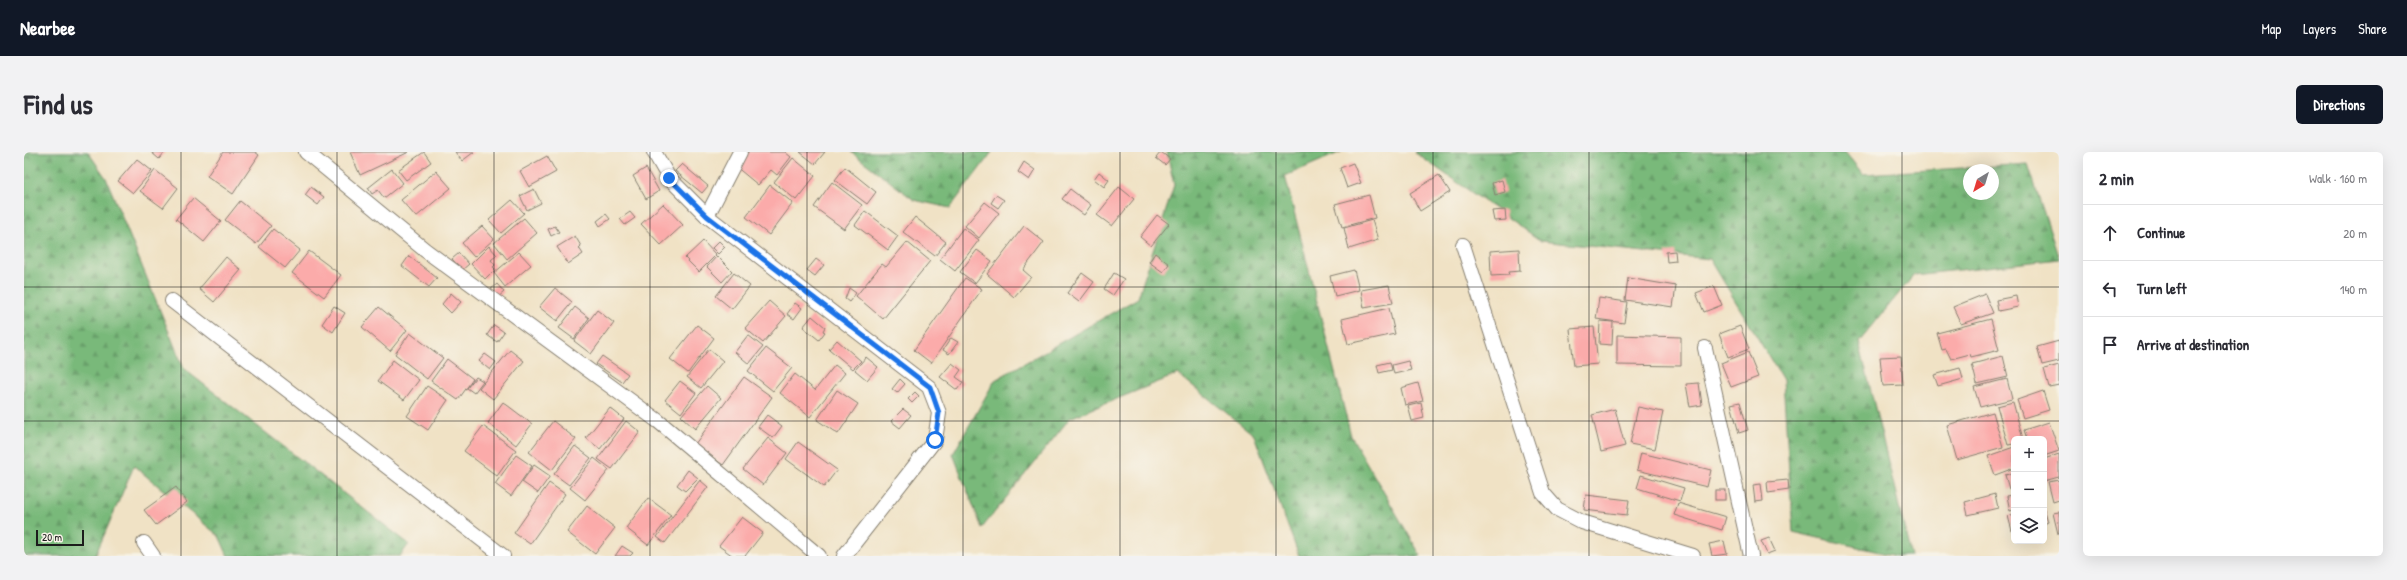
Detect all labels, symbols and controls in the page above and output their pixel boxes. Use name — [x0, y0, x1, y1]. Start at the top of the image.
text: Nearbee — [20, 15, 75, 41]
text: Map — [2261, 19, 2281, 38]
text: Layers — [2303, 19, 2336, 38]
text: Share — [2358, 19, 2387, 38]
text: Find us — [24, 85, 93, 123]
button: Directions — [2296, 85, 2383, 124]
north arrow — [1963, 164, 1999, 200]
text: 2 min — [2099, 167, 2134, 190]
route end — [660, 169, 678, 187]
text: Walk · 160 m — [2309, 169, 2367, 187]
icon: ahead — [2099, 222, 2121, 244]
text: Continue — [2137, 222, 2185, 243]
text: 20 m — [2343, 224, 2367, 242]
icon: left — [2099, 278, 2121, 300]
text: Turn left — [2137, 278, 2187, 299]
text: 140 m — [2340, 280, 2367, 298]
icon: arrive — [2099, 334, 2121, 356]
text: Arrive at destination — [2137, 334, 2249, 355]
route start — [926, 431, 944, 449]
map controls — [2011, 436, 2047, 544]
button: + — [2011, 436, 2047, 472]
button: − — [2011, 472, 2047, 508]
button: layers — [2011, 508, 2047, 544]
scale bar — [36, 528, 84, 547]
text: 20 m — [42, 530, 62, 544]

